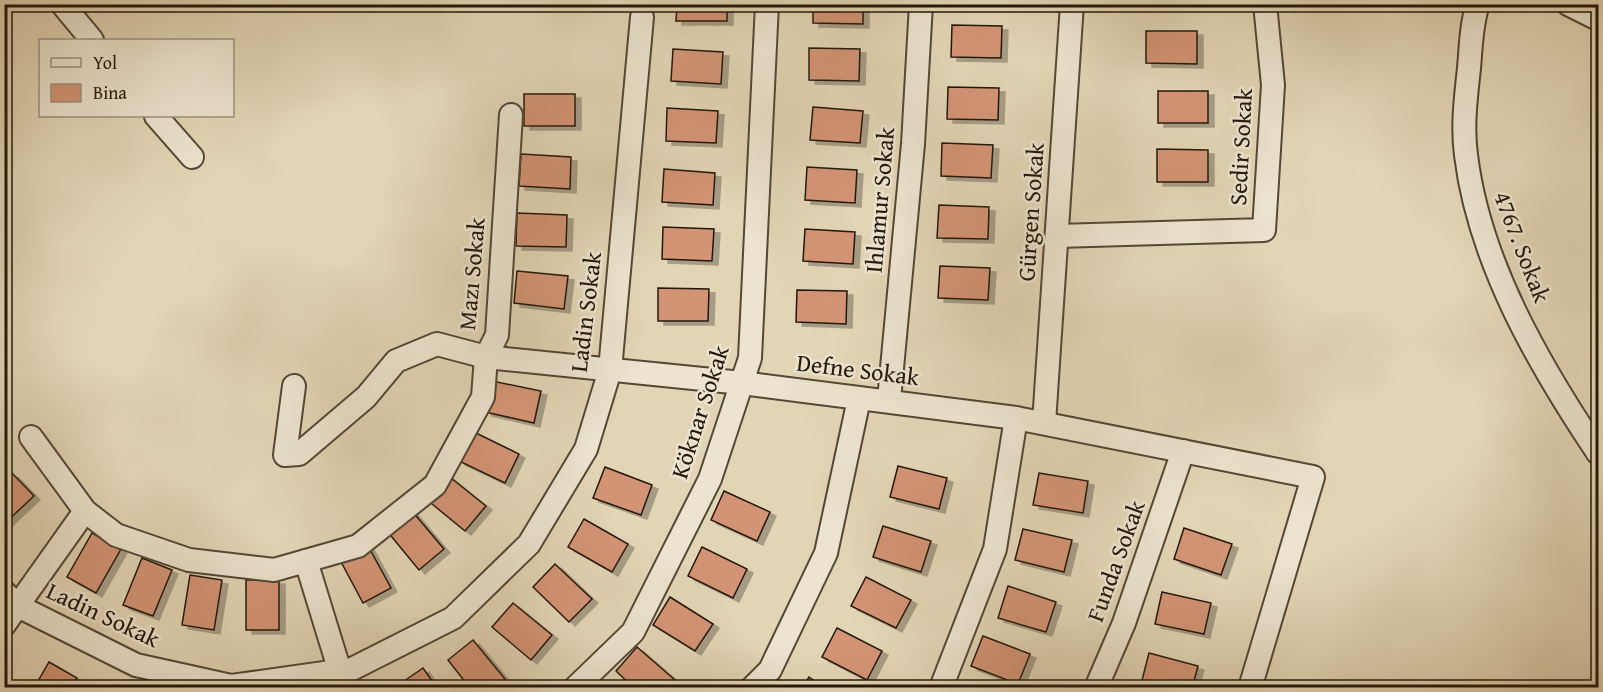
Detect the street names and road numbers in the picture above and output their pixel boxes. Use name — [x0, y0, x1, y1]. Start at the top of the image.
street label: Sedir Sokak — [1220, 87, 1261, 207]
street label: Ihlamur Sokak — [856, 125, 903, 274]
street label: Gürgen Sokak — [1008, 141, 1053, 282]
street label: 4767. Sokak — [1485, 186, 1560, 308]
street label: Mazı Sokak — [449, 215, 494, 332]
street label: Ladin Sokak — [561, 249, 610, 374]
street label: Köknar Sokak — [662, 340, 738, 483]
street label: Defne Sokak — [795, 345, 922, 394]
street label: Funda Sokak — [1077, 494, 1154, 627]
street label: Ladin Sokak — [41, 573, 166, 656]

